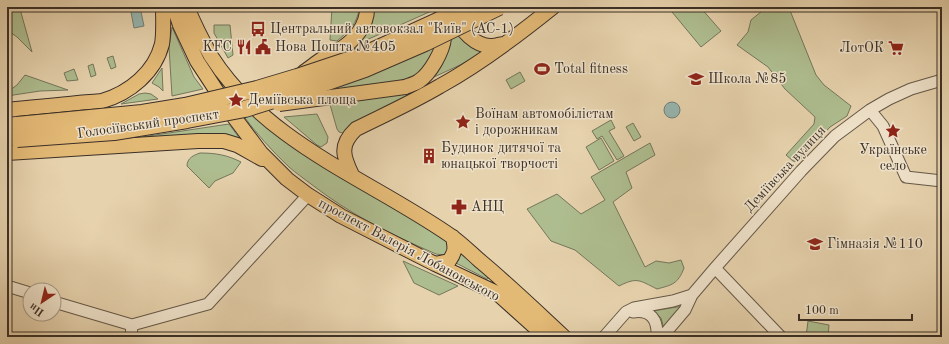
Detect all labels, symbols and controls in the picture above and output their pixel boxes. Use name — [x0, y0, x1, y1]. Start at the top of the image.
bus stop icon: Центральний автовокзал "Київ" (АС-1) — [249, 20, 267, 38]
place label: Центральний автовокзал "Київ" (АС-1) — [270, 22, 514, 36]
restaurant icon: KFC — [235, 38, 253, 56]
public building icon: Нова Пошта №405 — [254, 38, 272, 56]
supermarket icon: ЛотОК — [887, 39, 905, 57]
place label: KFC — [203, 40, 232, 54]
place label: Нова Пошта №405 — [275, 40, 396, 54]
place label: ЛотОК — [840, 41, 884, 55]
sports icon: Total fitness — [533, 60, 551, 78]
place label: Total fitness — [554, 62, 628, 76]
school or university icon: Школа №85 — [687, 70, 705, 88]
place label: Школа №85 — [708, 72, 786, 86]
place icon: Деміївська площа — [227, 91, 245, 109]
place label: Деміївська площа — [248, 93, 356, 107]
street label: Голосіївський проспект — [76, 107, 220, 141]
place label: Воїнам автомобілістам і дорожникам — [475, 107, 614, 137]
place icon: Воїнам автомобілістам і дорожникам — [454, 113, 472, 131]
place icon: Українське село — [884, 122, 902, 140]
street label: Деміївська вулиця — [742, 123, 828, 215]
place label: Будинок дитячої та юнацької творчості — [441, 141, 561, 171]
place label: Українське село — [859, 143, 927, 173]
building icon: Будинок дитячої та юнацької творчості — [420, 147, 438, 165]
street label: проспект Валерія Лобановського — [316, 196, 502, 304]
pharmacy icon: АНЦ — [450, 198, 468, 216]
place label: АНЦ — [471, 200, 504, 214]
school or university icon: Гімназія №110 — [806, 235, 824, 253]
place label: Гімназія №110 — [827, 237, 923, 251]
north arrow — [22, 282, 62, 322]
scale bar — [799, 296, 912, 322]
text: Пн — [28, 300, 46, 318]
text: 100 m — [805, 305, 839, 317]

